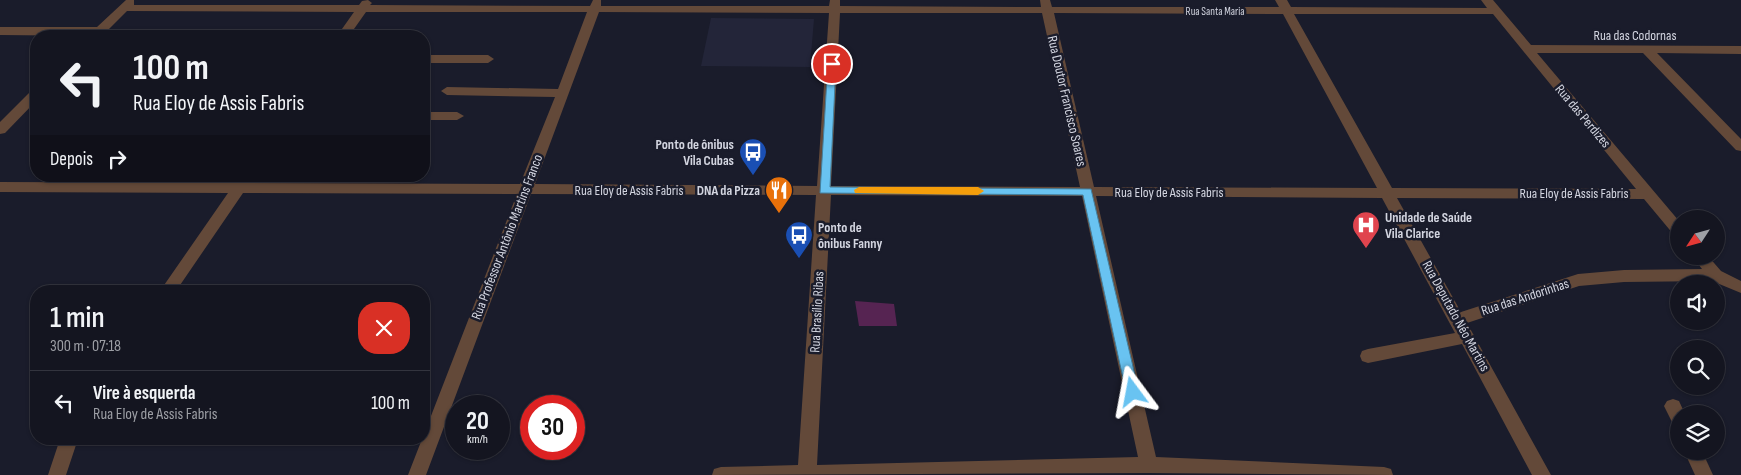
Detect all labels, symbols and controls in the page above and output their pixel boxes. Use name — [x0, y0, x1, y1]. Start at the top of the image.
street label: Rua Santa Maria — [1186, 5, 1244, 18]
street label: Rua das Codornas — [1594, 27, 1676, 44]
street label: Rua Doutor Francisco Soares — [1044, 34, 1090, 168]
pin — [811, 43, 853, 85]
text: 100 m — [133, 47, 209, 90]
icon: left — [50, 50, 115, 115]
icon: arrive — [818, 50, 846, 78]
street label: Rua das Perdizes — [1552, 81, 1614, 151]
text: Rua Eloy de Assis Fabris — [133, 90, 304, 117]
place label: Ponto de ônibus Vila Cubas — [655, 136, 734, 169]
bus stop icon: Ponto de ônibus Vila Cubas — [738, 137, 768, 176]
icon: right — [103, 145, 131, 173]
text: Depois — [50, 148, 93, 171]
street label: Rua Professor Antônio Martins Franco — [468, 152, 546, 322]
restaurant icon: DNA da Pizza — [764, 175, 794, 214]
street label: Rua Eloy de Assis Fabris — [574, 182, 684, 199]
place label: DNA da Pizza — [697, 182, 760, 199]
street label: Rua Eloy de Assis Fabris — [1114, 184, 1224, 201]
street label: Rua Eloy de Assis Fabris — [1519, 185, 1629, 202]
place label: Unidade de Saúde Vila Clarice — [1385, 209, 1472, 242]
hospital icon: Unidade de Saúde Vila Clarice — [1351, 210, 1381, 249]
north arrow — [1670, 210, 1725, 265]
map controls — [1670, 210, 1725, 460]
place label: Ponto de ônibus Fanny — [818, 219, 882, 252]
bus stop icon: Ponto de ônibus Fanny — [784, 220, 814, 259]
street label: Rua Deputado Néo Martins — [1418, 258, 1494, 374]
street label: Rua Brasílio Ribas — [806, 271, 828, 353]
street label: Rua das Andorinhas — [1479, 275, 1571, 319]
button: sound — [1670, 275, 1725, 330]
text: 1 min — [50, 300, 105, 336]
button: close — [358, 302, 410, 354]
text: 300 m · 07:18 — [50, 337, 121, 356]
button: search — [1670, 340, 1725, 395]
position arrow — [1106, 365, 1158, 417]
text: Vire à esquerda — [93, 382, 195, 405]
icon: left — [50, 389, 78, 417]
text: 100 m — [371, 392, 410, 415]
speed limit sign: 30 — [520, 395, 585, 460]
text: Rua Eloy de Assis Fabris — [93, 405, 218, 424]
button: layers — [1670, 405, 1725, 460]
text: 20 — [466, 406, 489, 437]
text: km/h — [467, 432, 488, 447]

